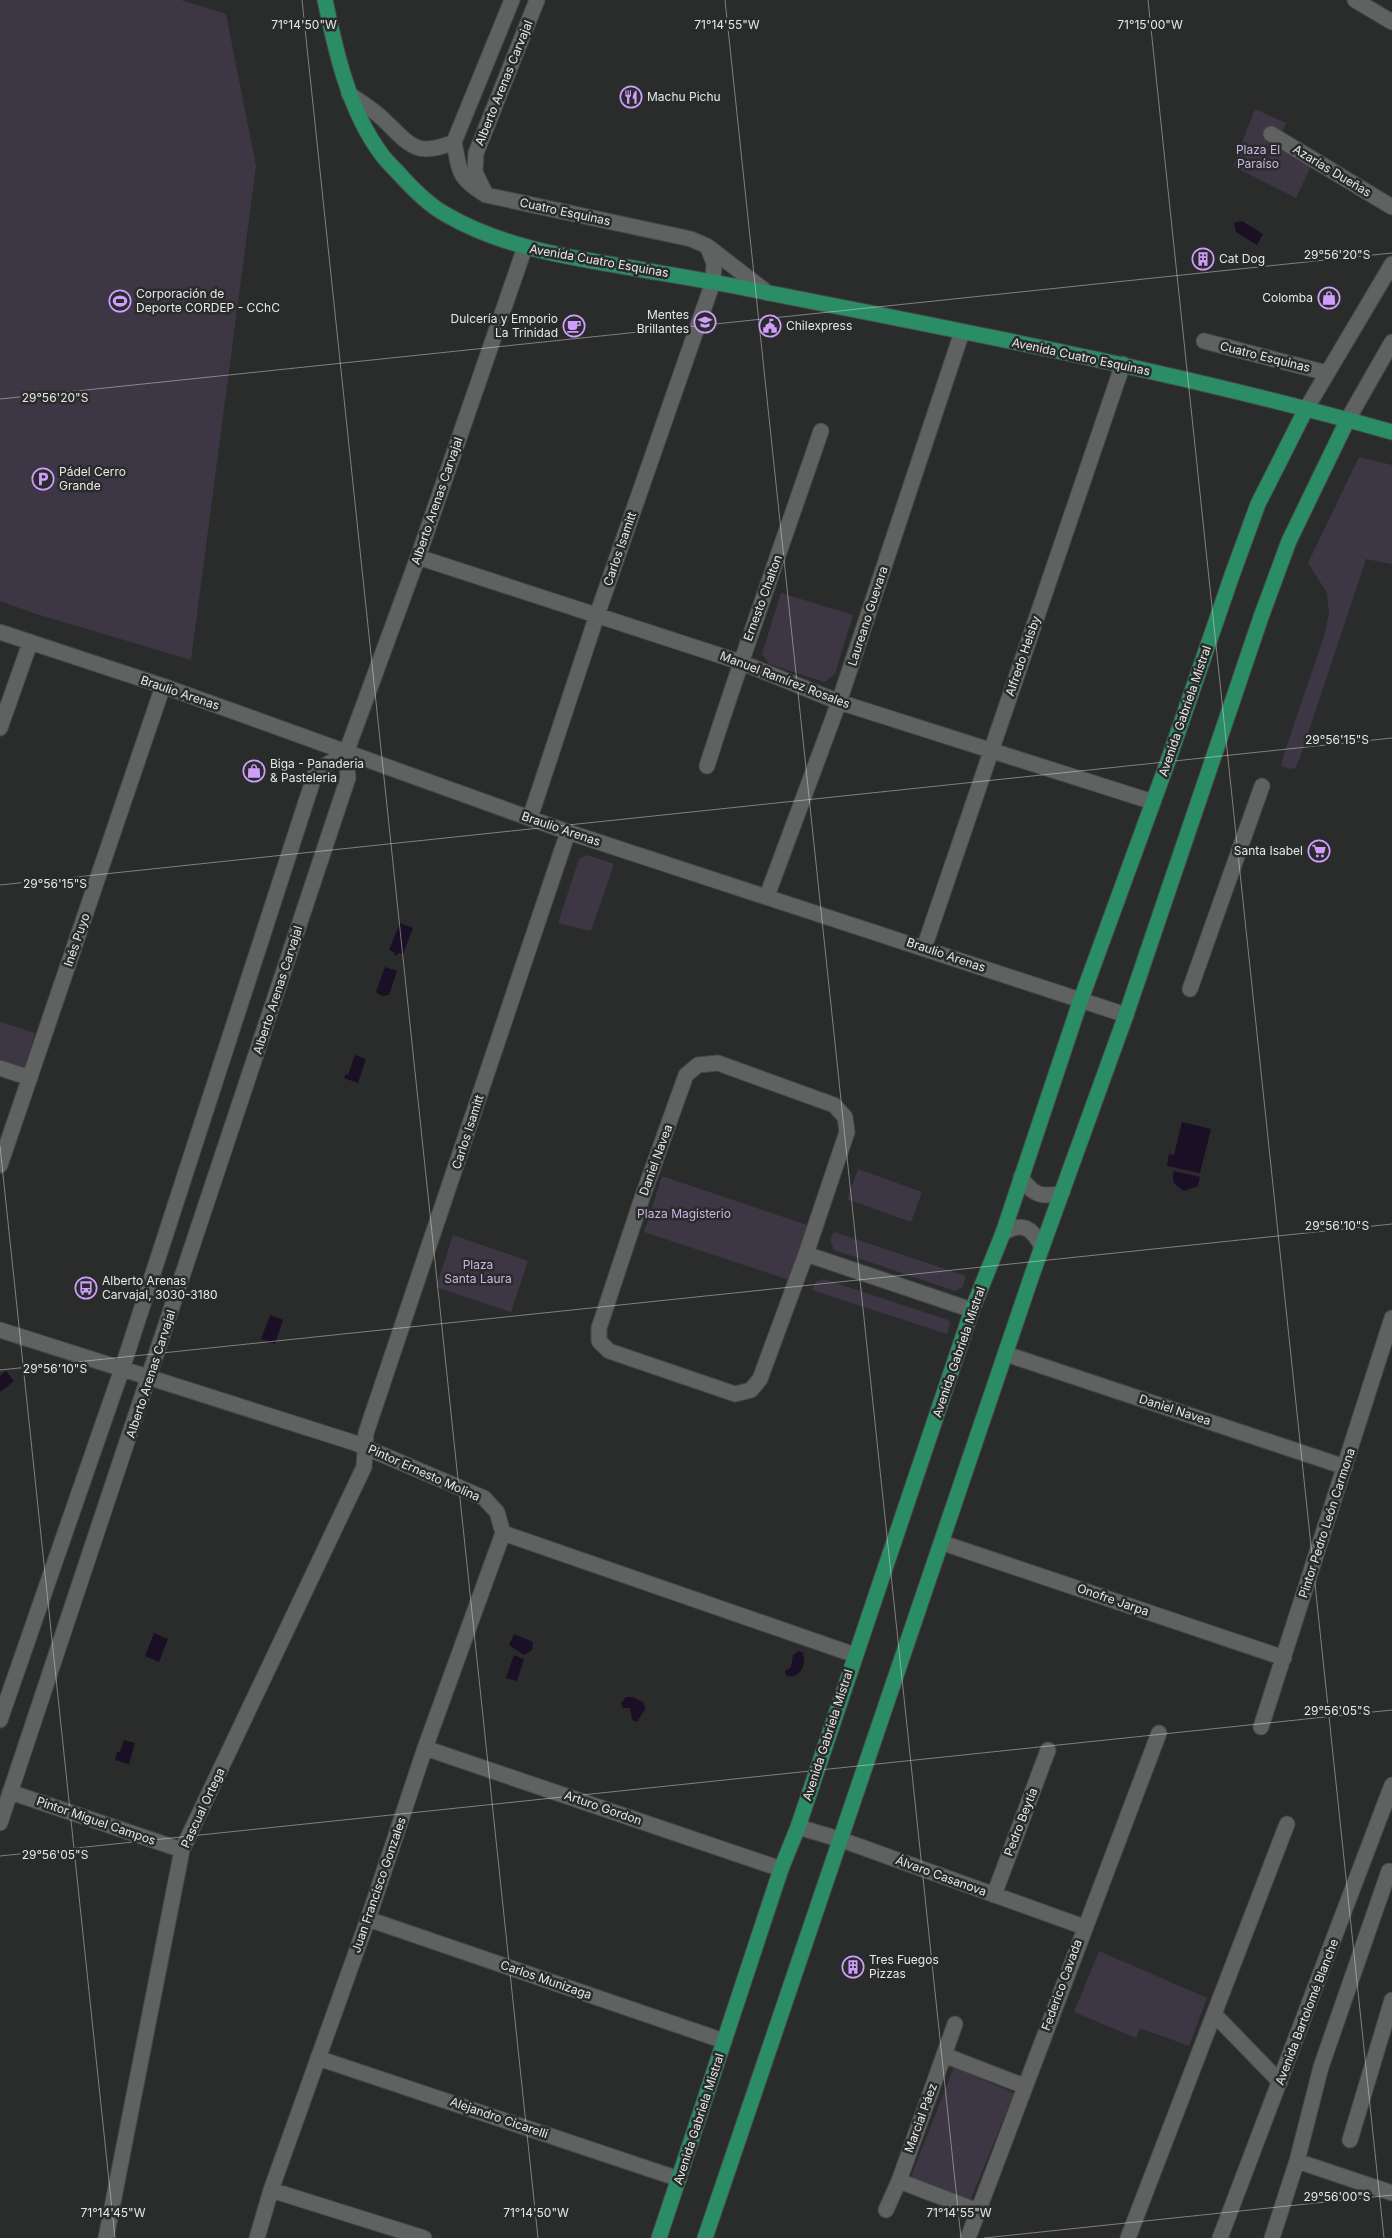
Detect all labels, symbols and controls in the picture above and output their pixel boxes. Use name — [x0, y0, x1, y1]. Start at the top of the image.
text: 71°14'50"W — [271, 17, 337, 32]
text: 71°14'55"W — [694, 17, 760, 32]
text: 71°15'00"W — [1117, 17, 1183, 32]
street label: Alberto Arenas Carvajal — [471, 18, 536, 148]
restaurant icon: Machu Pichu — [619, 85, 643, 109]
place label: Machu Pichu — [647, 89, 721, 104]
street label: Azarías Dueñas — [1290, 141, 1374, 200]
park label: Plaza El Paraíso — [1236, 142, 1280, 171]
street label: Cuatro Esquinas — [518, 195, 612, 228]
street label: Avenida Cuatro Esquinas — [528, 241, 670, 280]
building icon: Cat Dog — [1191, 247, 1215, 271]
text: 29°56'20"S — [1304, 247, 1371, 262]
place label: Cat Dog — [1219, 251, 1265, 266]
place label: Corporación de Deporte CORDEP - CChC — [136, 286, 280, 315]
shop icon: Colomba — [1317, 286, 1341, 310]
sports icon: Corporación de Deporte CORDEP - CChC — [108, 289, 132, 313]
place label: Colomba — [1262, 290, 1313, 305]
place label: Mentes Brillantes — [637, 307, 689, 336]
school or university icon: Mentes Brillantes — [693, 310, 717, 334]
place label: Dulcería y Emporio La Trinidad — [451, 311, 558, 340]
cafe icon: Dulcería y Emporio La Trinidad — [562, 314, 586, 338]
public building icon: Chilexpress — [758, 314, 782, 338]
place label: Chilexpress — [786, 318, 852, 333]
street label: Avenida Cuatro Esquinas — [1011, 335, 1152, 378]
street label: Cuatro Esquinas — [1218, 338, 1312, 375]
text: 29°56'20"S — [22, 390, 89, 405]
street label: Alberto Arenas Carvajal — [408, 435, 465, 567]
place label: Pádel Cerro Grande — [59, 464, 126, 493]
parking icon: Pádel Cerro Grande — [31, 467, 55, 491]
street label: Carlos Isamitt — [600, 510, 639, 588]
street label: Ernesto Chalton — [740, 553, 785, 643]
street label: Laureano Guevara — [844, 564, 891, 668]
street label: Alfredo Helsby — [1002, 614, 1043, 698]
street label: Avenida Gabriela Mistral — [1155, 644, 1214, 778]
street label: Manuel Ramírez Rosales — [718, 648, 852, 711]
street label: Braulio Arenas — [139, 672, 222, 713]
text: 29°56'15"S — [1305, 732, 1369, 747]
place label: Biga - Panaderia & Pasteleria — [270, 756, 364, 785]
shop icon: Biga - Panaderia & Pasteleria — [242, 759, 266, 783]
street label: Braulio Arenas — [520, 808, 603, 849]
supermarket icon: Santa Isabel — [1307, 839, 1331, 863]
place label: Santa Isabel — [1234, 843, 1303, 858]
text: 29°56'15"S — [23, 876, 87, 891]
street label: Inés Puyo — [60, 911, 93, 969]
street label: Alberto Arenas Carvajal — [250, 924, 305, 1056]
street label: Braulio Arenas — [905, 934, 988, 975]
street label: Carlos Isamitt — [448, 1093, 487, 1171]
street label: Daniel Navea — [636, 1122, 675, 1197]
park label: Plaza Magisterio — [637, 1206, 731, 1221]
text: 29°56'10"S — [1305, 1218, 1369, 1233]
park label: Plaza Santa Laura — [444, 1257, 512, 1286]
place label: Alberto Arenas Carvajal, 3030-3180 — [102, 1273, 218, 1302]
bus stop icon: Alberto Arenas Carvajal, 3030-3180 — [74, 1276, 98, 1300]
street label: Avenida Gabriela Mistral — [929, 1285, 988, 1419]
street label: Alberto Arenas Carvajal — [123, 1308, 178, 1440]
text: 29°56'10"S — [23, 1361, 87, 1376]
street label: Daniel Navea — [1137, 1391, 1213, 1428]
street label: Pintor Ernesto Molina — [366, 1441, 483, 1504]
street label: Pintor Pedro León Carmona — [1295, 1446, 1358, 1600]
street label: Onofre Jarpa — [1075, 1580, 1151, 1619]
street label: Avenida Gabriela Mistral — [799, 1667, 856, 1802]
text: 29°56'05"S — [1304, 1703, 1371, 1718]
street label: Pascual Ortega — [177, 1765, 228, 1850]
street label: Pedro Beytía — [1001, 1786, 1040, 1858]
street label: Arturo Gordon — [562, 1787, 644, 1828]
street label: Pintor Miguel Campos — [35, 1793, 158, 1848]
street label: Juan Francisco Gonzales — [348, 1815, 409, 1955]
text: 29°56'05"S — [22, 1847, 89, 1862]
street label: Álvaro Casanova — [894, 1852, 989, 1899]
street label: Federico Cavada — [1038, 1937, 1085, 2032]
street label: Avenida Bartolomé Blanche — [1272, 1937, 1341, 2087]
place label: Tres Fuegos Pizzas — [869, 1952, 939, 1981]
building icon: Tres Fuegos Pizzas — [841, 1955, 865, 1979]
street label: Carlos Munizaga — [499, 1957, 594, 2002]
street label: Avenida Gabriela Mistral — [670, 2051, 727, 2186]
street label: Marcial Páez — [901, 2081, 940, 2154]
street label: Alejandro Cicarelli — [448, 2094, 550, 2141]
text: 29°56'00"S — [1304, 2189, 1371, 2204]
text: 71°14'45"W — [80, 2205, 146, 2220]
text: 71°14'50"W — [503, 2205, 569, 2220]
text: 71°14'55"W — [926, 2205, 992, 2220]

